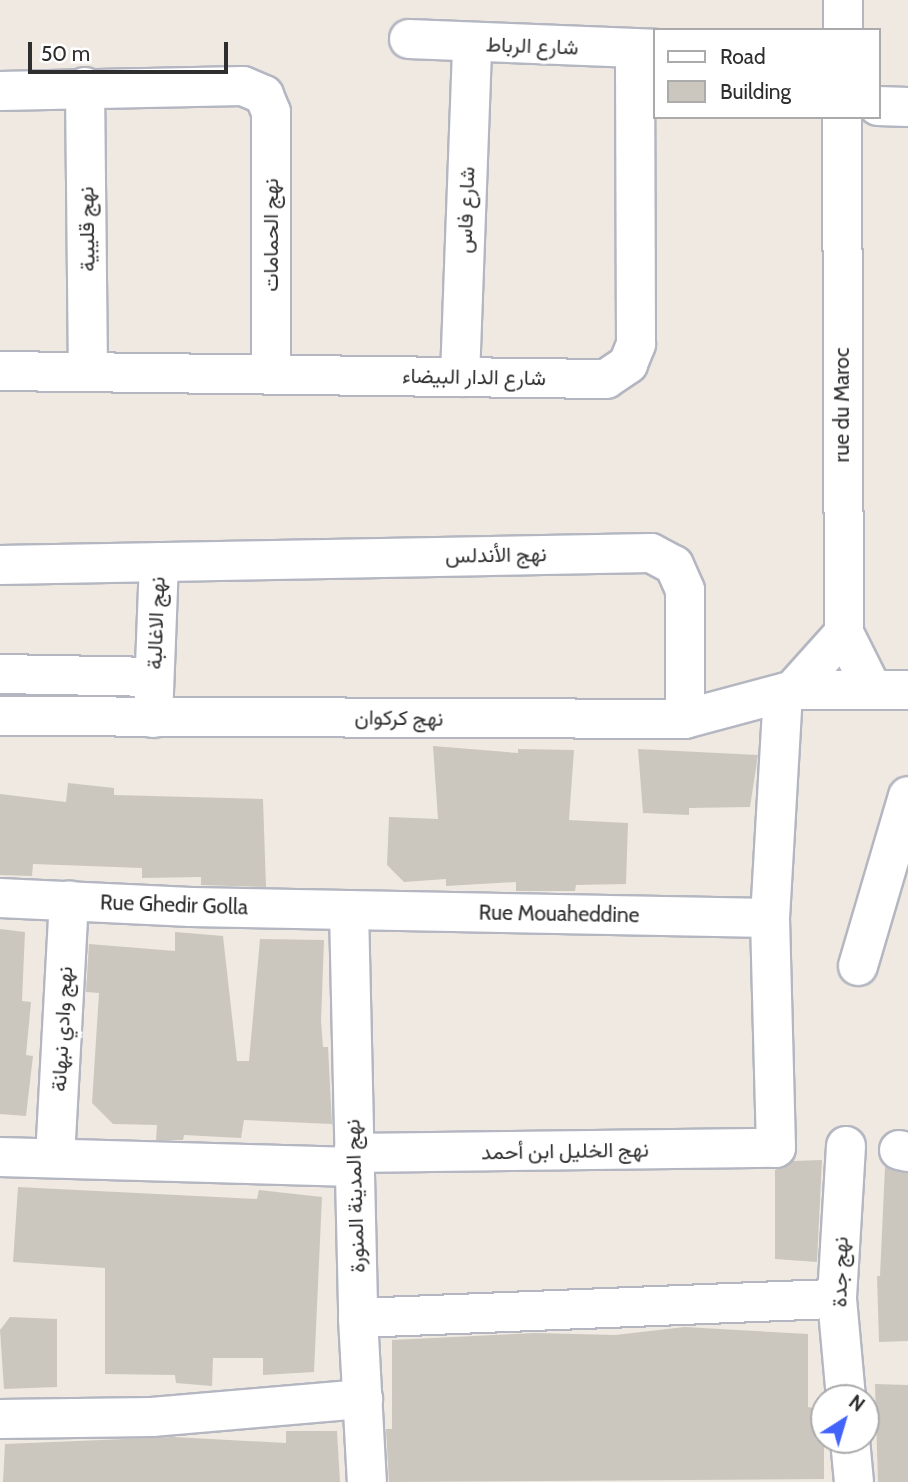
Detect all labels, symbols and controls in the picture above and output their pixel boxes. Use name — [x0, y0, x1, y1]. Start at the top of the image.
scale bar — [32, 28, 231, 72]
legend — [652, 28, 880, 119]
street label: شارع الرباط — [485, 32, 579, 60]
text: 50 m — [41, 41, 90, 66]
text: Road — [720, 44, 766, 69]
text: Building — [720, 79, 791, 104]
street label: شارع فاس — [452, 166, 480, 254]
street label: نهج الحمامات — [258, 178, 284, 292]
street label: نهج قليبية — [74, 186, 100, 272]
street label: rue du Maroc — [829, 348, 855, 462]
street label: شارع الدار البيضاء — [402, 363, 546, 391]
street label: نهج الأندلس — [445, 542, 547, 568]
street label: نهج الاغالبة — [142, 576, 170, 670]
street label: نهج كركوان — [354, 705, 444, 731]
street label: Rue Ghedir Golla — [100, 890, 248, 920]
street label: Rue Mouaheddine — [478, 900, 640, 928]
street label: نهج وادي نبهانة — [46, 966, 78, 1092]
street label: نهج المدينة المنورة — [340, 1119, 370, 1273]
street label: نهج الخليل ابن أحمد — [481, 1137, 649, 1165]
street label: نهج جدة — [827, 1236, 853, 1308]
north arrow — [810, 1384, 880, 1454]
text: N — [844, 1390, 869, 1417]

